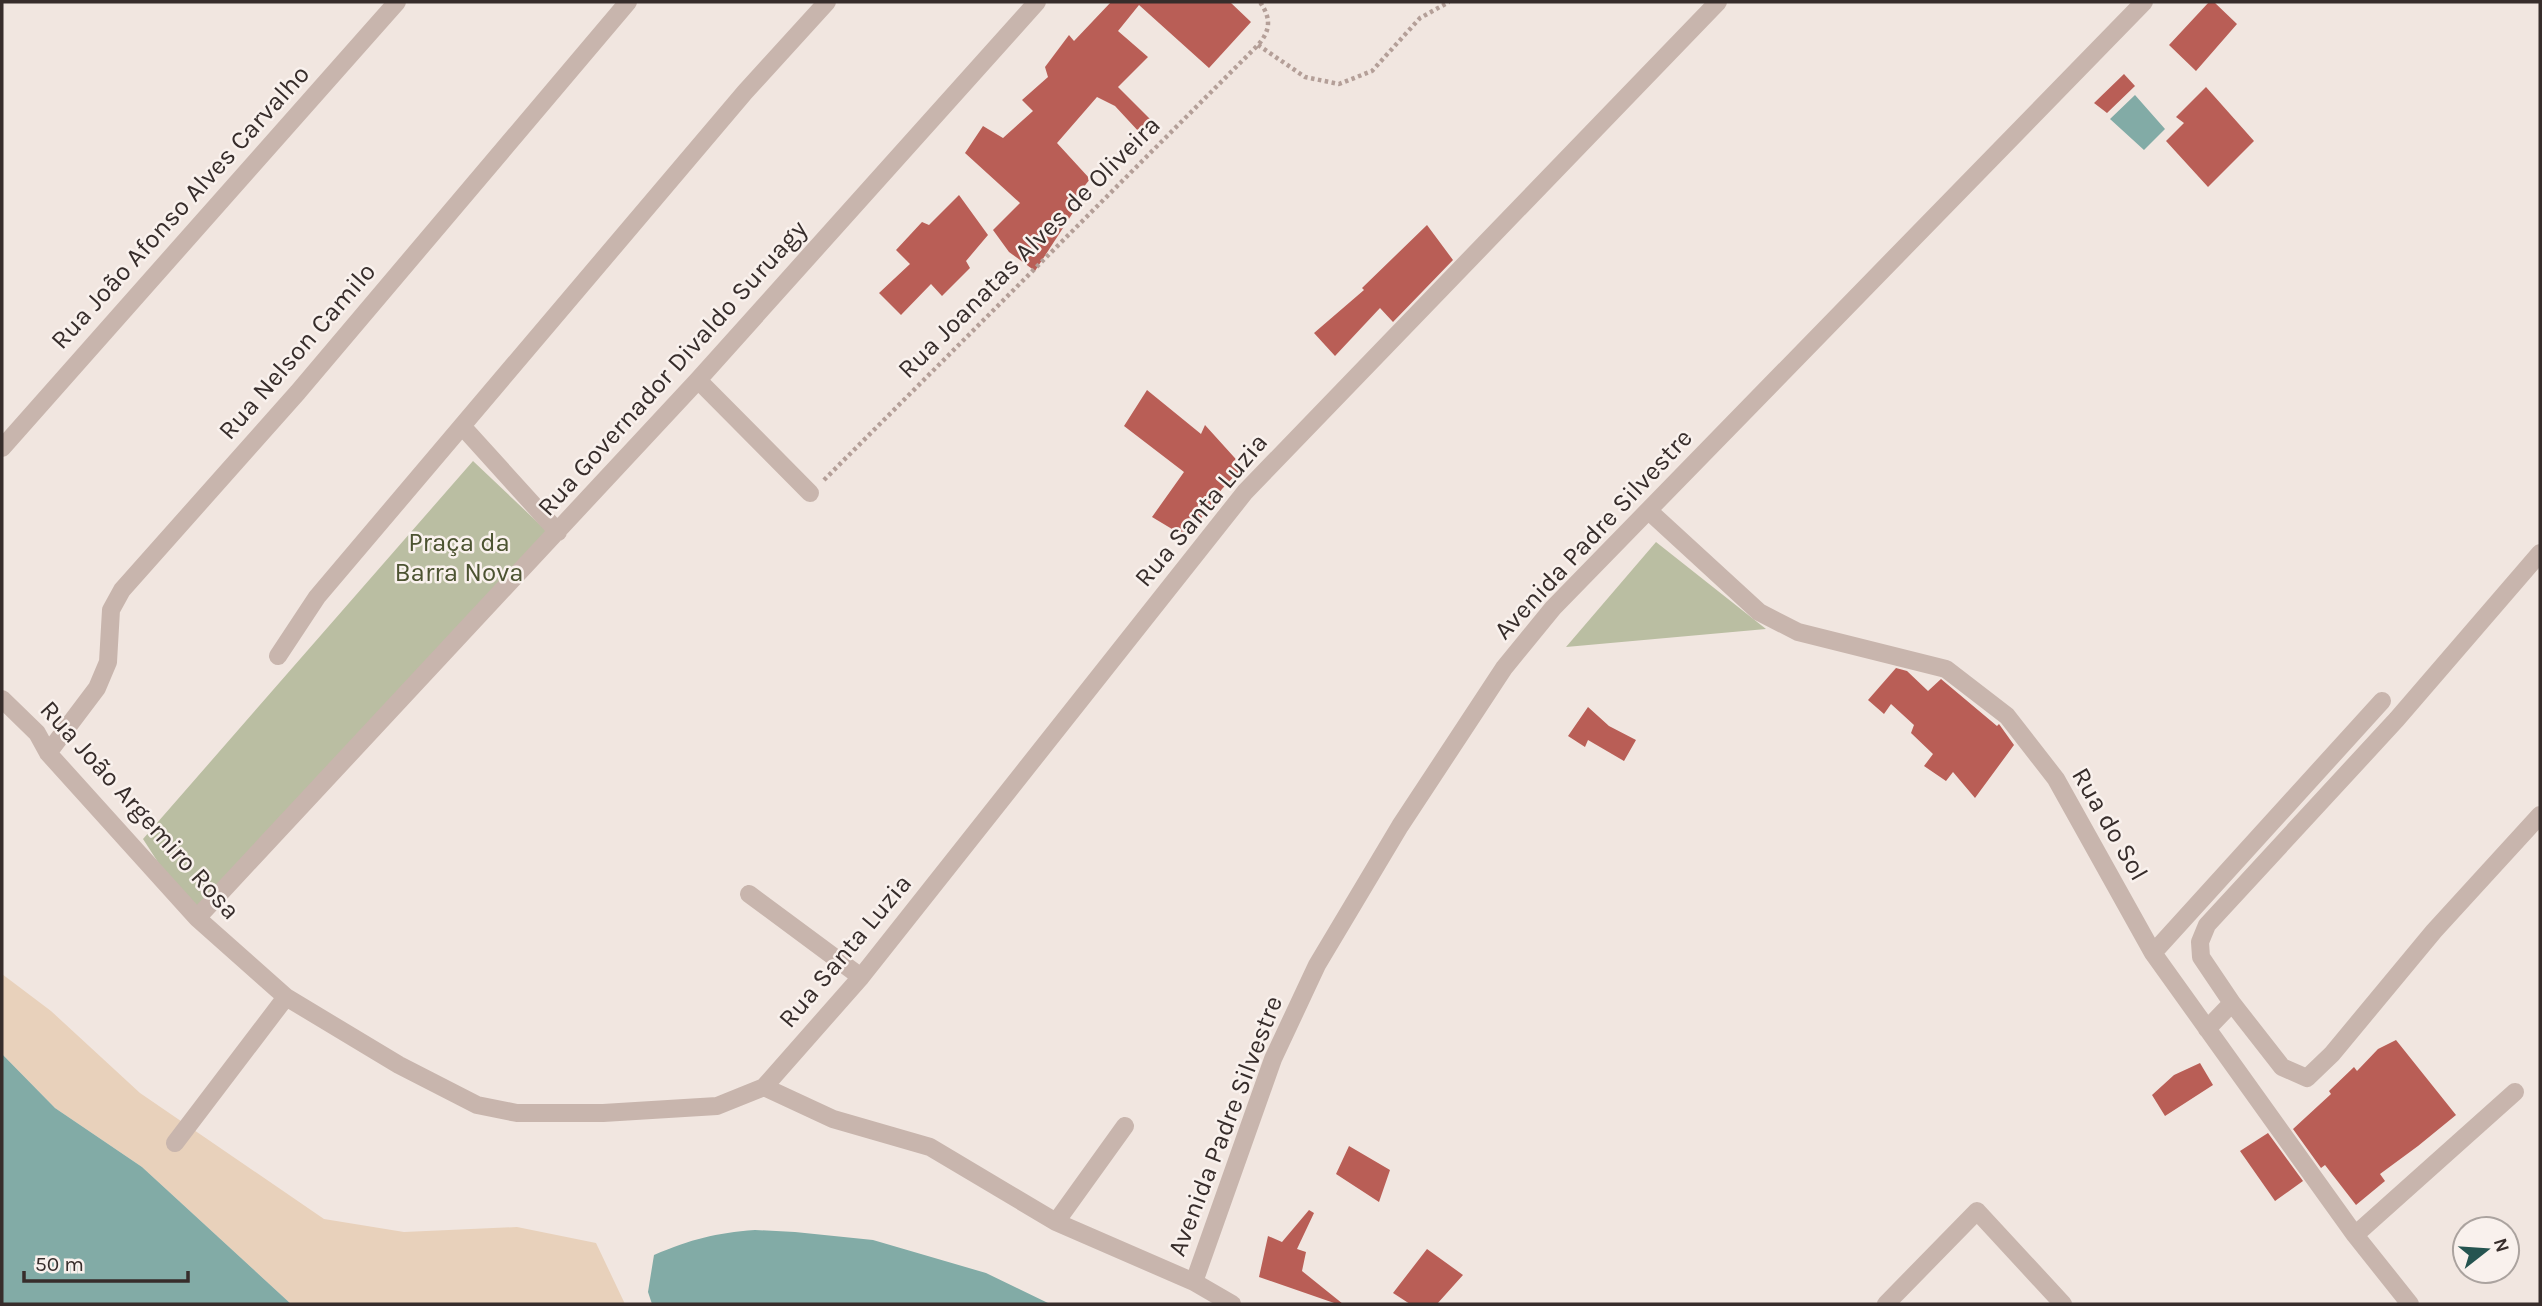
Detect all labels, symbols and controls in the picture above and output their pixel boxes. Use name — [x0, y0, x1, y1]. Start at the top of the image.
street label: Rua João Afonso Alves Carvalho — [44, 59, 316, 355]
street label: Rua Joanatas Alves de Oliveira — [891, 109, 1167, 385]
street label: Rua Governador Divaldo Suruagy — [531, 214, 813, 522]
street label: Rua Nelson Camilo — [212, 256, 382, 446]
street label: Avenida Padre Silvestre — [1487, 422, 1699, 646]
street label: Rua Santa Luzia — [1128, 427, 1274, 593]
park label: Praça da Barra Nova — [394, 527, 524, 588]
street label: Rua João Argemiro Rosa — [34, 694, 246, 926]
street label: Rua do Sol — [2065, 762, 2155, 886]
street label: Rua Santa Luzia — [772, 868, 918, 1034]
street label: Avenida Padre Silvestre — [1161, 991, 1289, 1261]
north arrow — [2451, 1215, 2521, 1285]
text: N — [2489, 1236, 2514, 1255]
scale bar — [24, 1240, 189, 1284]
text: 50 m — [35, 1252, 84, 1276]

